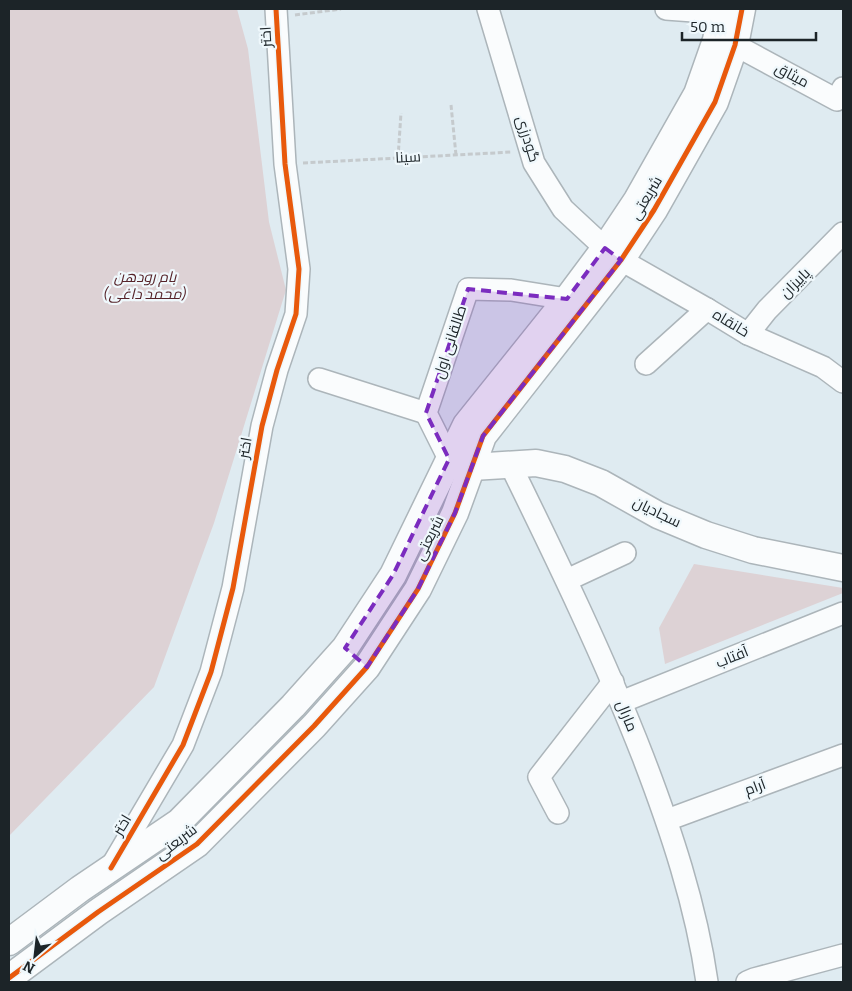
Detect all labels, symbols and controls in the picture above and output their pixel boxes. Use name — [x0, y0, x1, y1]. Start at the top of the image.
scale bar — [682, 10, 816, 42]
text: 50 m — [690, 18, 726, 36]
street label: اختر — [256, 26, 276, 49]
street label: میثاق — [771, 59, 812, 92]
street label: گودرزی — [512, 114, 544, 165]
street label: سینا — [395, 147, 421, 167]
street label: شریعتی — [626, 173, 667, 224]
street label: پاییزان — [776, 264, 815, 303]
park label: بام رودهن (محمد داغی) — [104, 268, 187, 303]
street label: طالقانی اول — [430, 303, 471, 381]
street label: خانقاه — [709, 305, 753, 341]
street label: اختر — [234, 436, 256, 461]
street label: سجادیان — [629, 493, 684, 532]
street label: شریعتی — [410, 513, 448, 564]
street label: آفتاب — [713, 642, 751, 672]
street label: مارال — [613, 698, 641, 734]
street label: آرام — [742, 775, 768, 800]
street label: اختر — [108, 811, 135, 840]
street label: شریعتی — [151, 820, 201, 864]
north arrow — [10, 931, 60, 981]
text: N — [20, 957, 38, 977]

